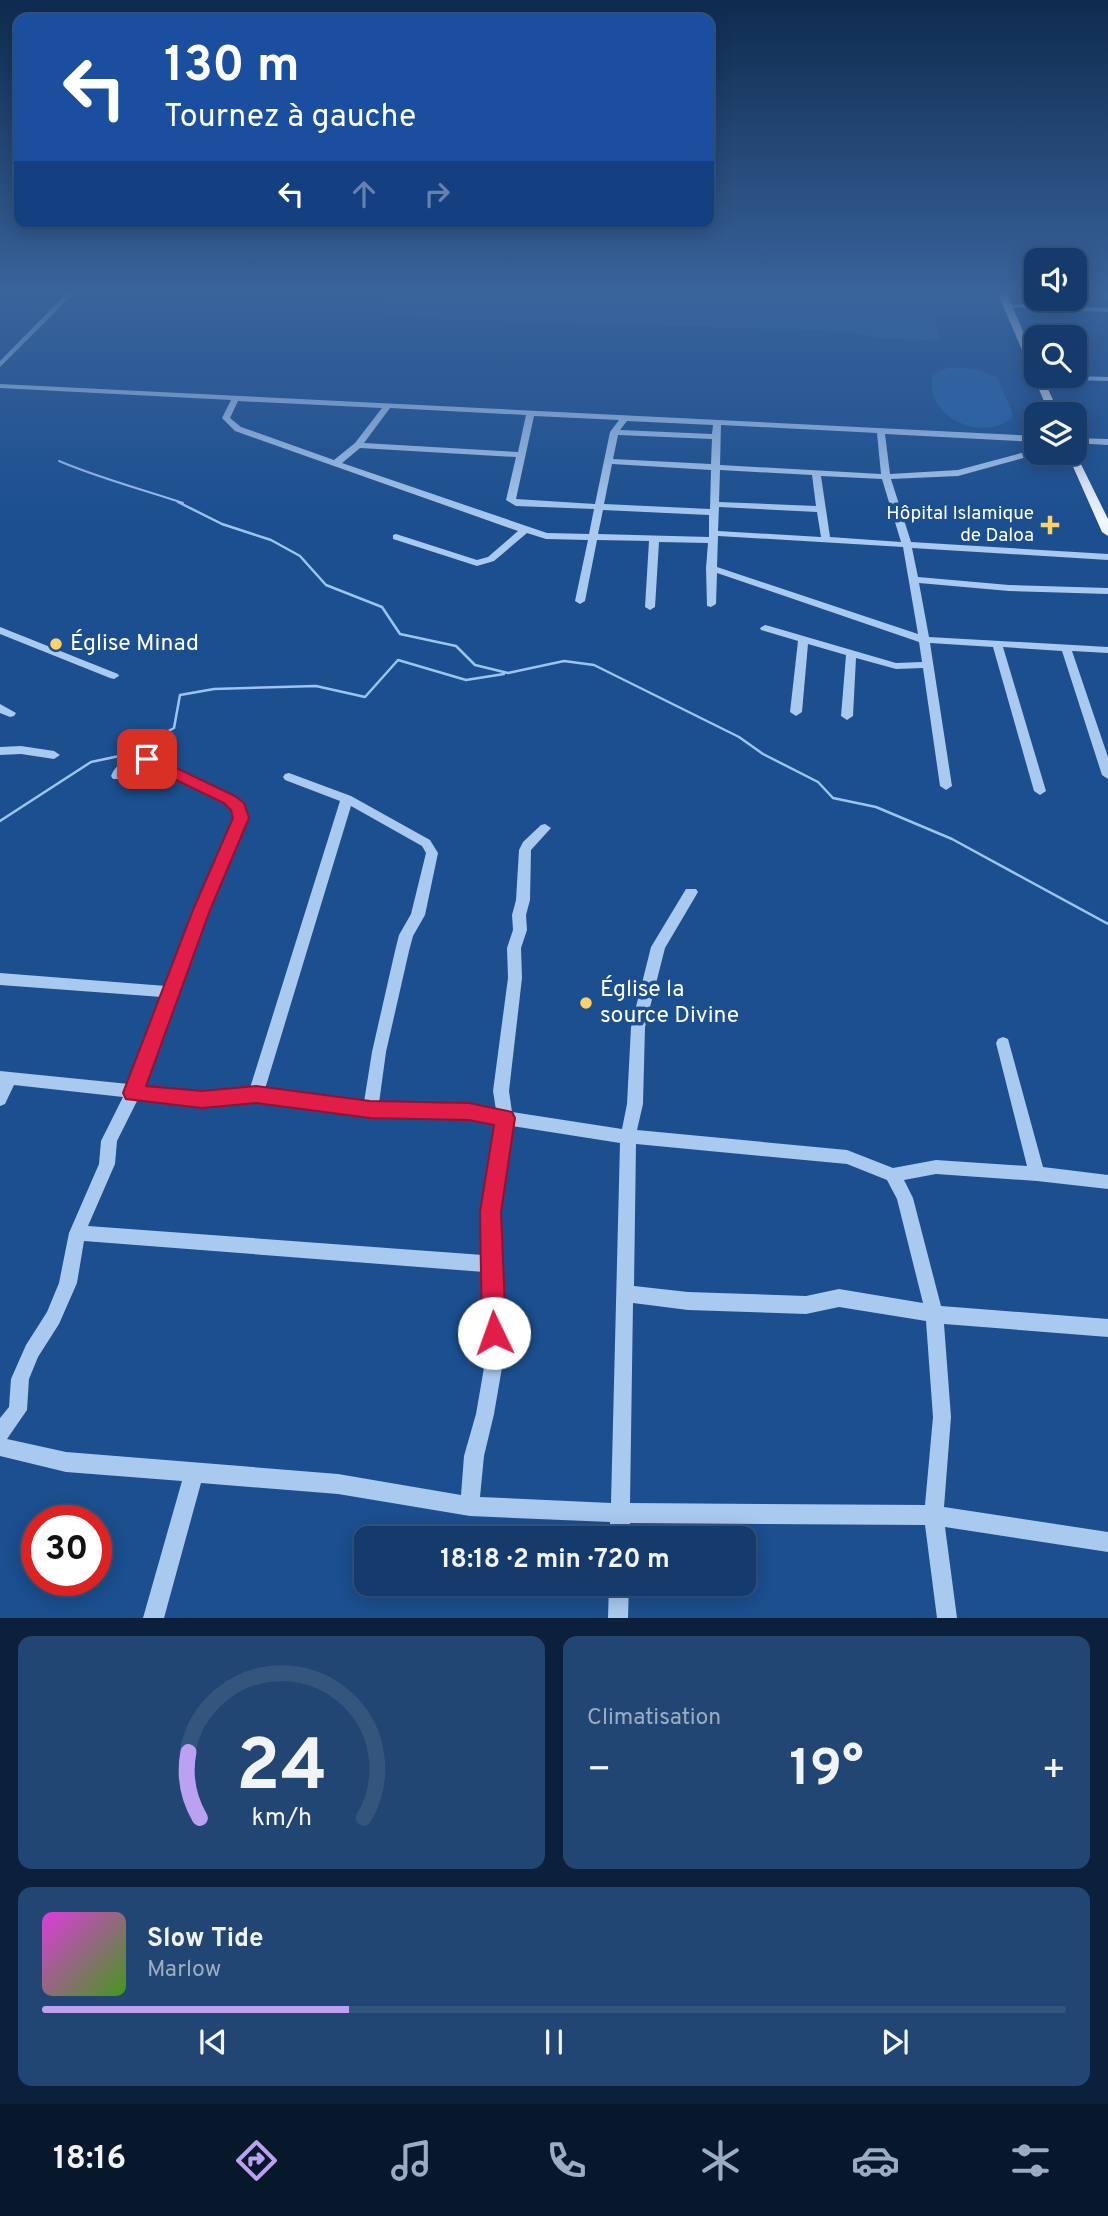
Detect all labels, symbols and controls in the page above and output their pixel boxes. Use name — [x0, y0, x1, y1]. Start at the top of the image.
text: 130 m — [164, 37, 300, 99]
icon: left — [49, 42, 140, 133]
text: Tournez à gauche — [164, 98, 416, 138]
icon: left — [272, 175, 310, 213]
icon: ahead — [345, 175, 383, 213]
icon: right — [418, 175, 456, 213]
map controls — [1024, 248, 1087, 465]
button: sound — [1024, 248, 1087, 311]
button: search — [1024, 325, 1087, 388]
button: layers — [1024, 402, 1087, 465]
place label: Hôpital Islamique de Daloa — [886, 502, 1034, 548]
marker: Hôpital Islamique de Daloa — [1040, 515, 1060, 535]
place label: Église Minad — [70, 629, 199, 659]
marker: Église Minad — [48, 636, 64, 652]
pin — [117, 729, 177, 789]
icon: arrive — [128, 740, 166, 778]
place label: Église la source Divine — [600, 975, 739, 1031]
marker: Église la source Divine — [578, 995, 594, 1011]
position arrow — [457, 1296, 531, 1370]
speed limit sign: 30 — [21, 1505, 112, 1596]
text: 18:18 · 2 min · 720 m — [440, 1544, 670, 1577]
text: Climatisation — [587, 1704, 721, 1733]
text: 24 — [236, 1725, 327, 1817]
text: 19° — [789, 1738, 864, 1804]
text: − — [587, 1747, 612, 1796]
text: + — [1041, 1747, 1066, 1796]
text: km/h — [251, 1803, 312, 1835]
text: Slow Tide — [147, 1923, 264, 1956]
text: Marlow — [147, 1956, 221, 1985]
icon: previous — [194, 2023, 232, 2061]
icon: pause — [535, 2023, 573, 2061]
icon: next — [876, 2023, 914, 2061]
icon: directions — [232, 2136, 281, 2185]
icon: music — [387, 2136, 436, 2185]
icon: phone — [542, 2136, 591, 2185]
icon: climate — [696, 2136, 745, 2185]
icon: car — [851, 2136, 900, 2185]
icon: filters — [1006, 2136, 1055, 2185]
text: 18:16 — [53, 2140, 126, 2180]

